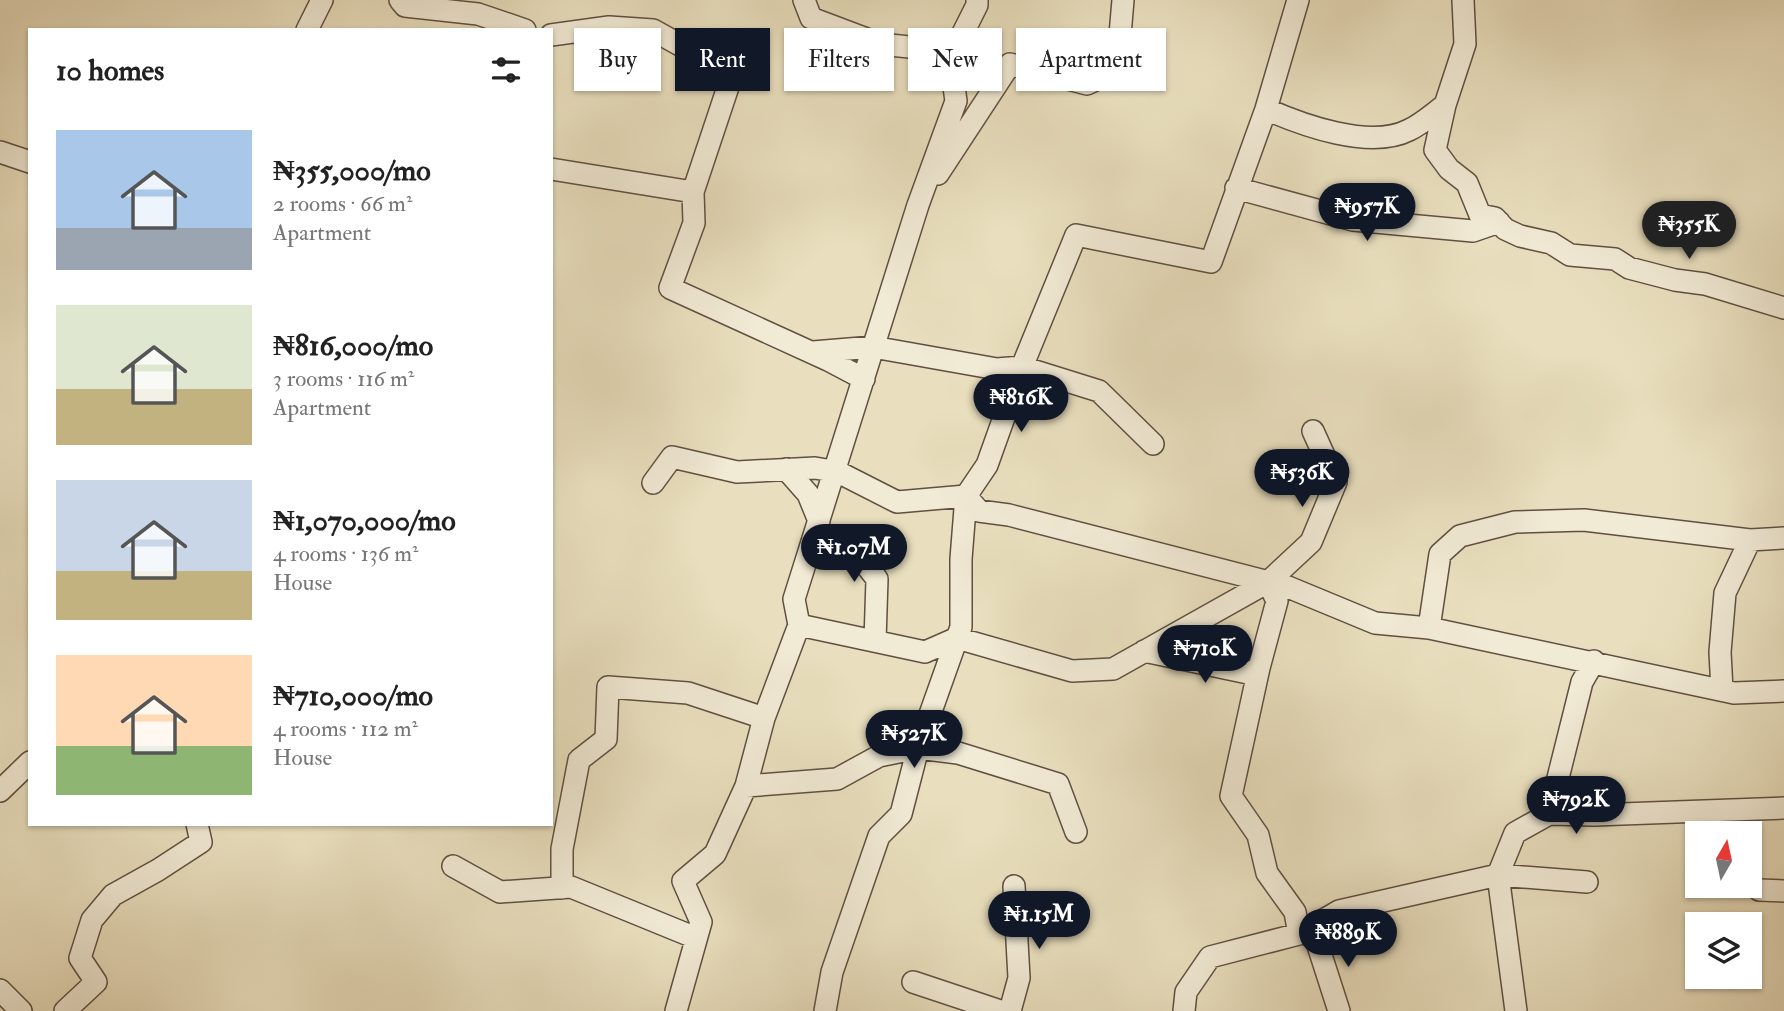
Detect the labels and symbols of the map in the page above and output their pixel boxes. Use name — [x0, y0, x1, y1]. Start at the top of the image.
pin: ₦957K — [1318, 184, 1416, 243]
pin: ₦355K — [1640, 202, 1738, 261]
pin: ₦816K — [972, 374, 1070, 434]
pin: ₦536K — [1253, 449, 1351, 509]
pin: ₦1.07M — [797, 524, 911, 584]
pin: ₦710K — [1156, 626, 1254, 685]
pin: ₦527K — [865, 710, 963, 770]
pin: ₦792K — [1527, 776, 1625, 836]
north arrow — [1685, 821, 1762, 898]
pin: ₦1.15M — [982, 892, 1096, 951]
pin: ₦889K — [1299, 909, 1397, 969]

